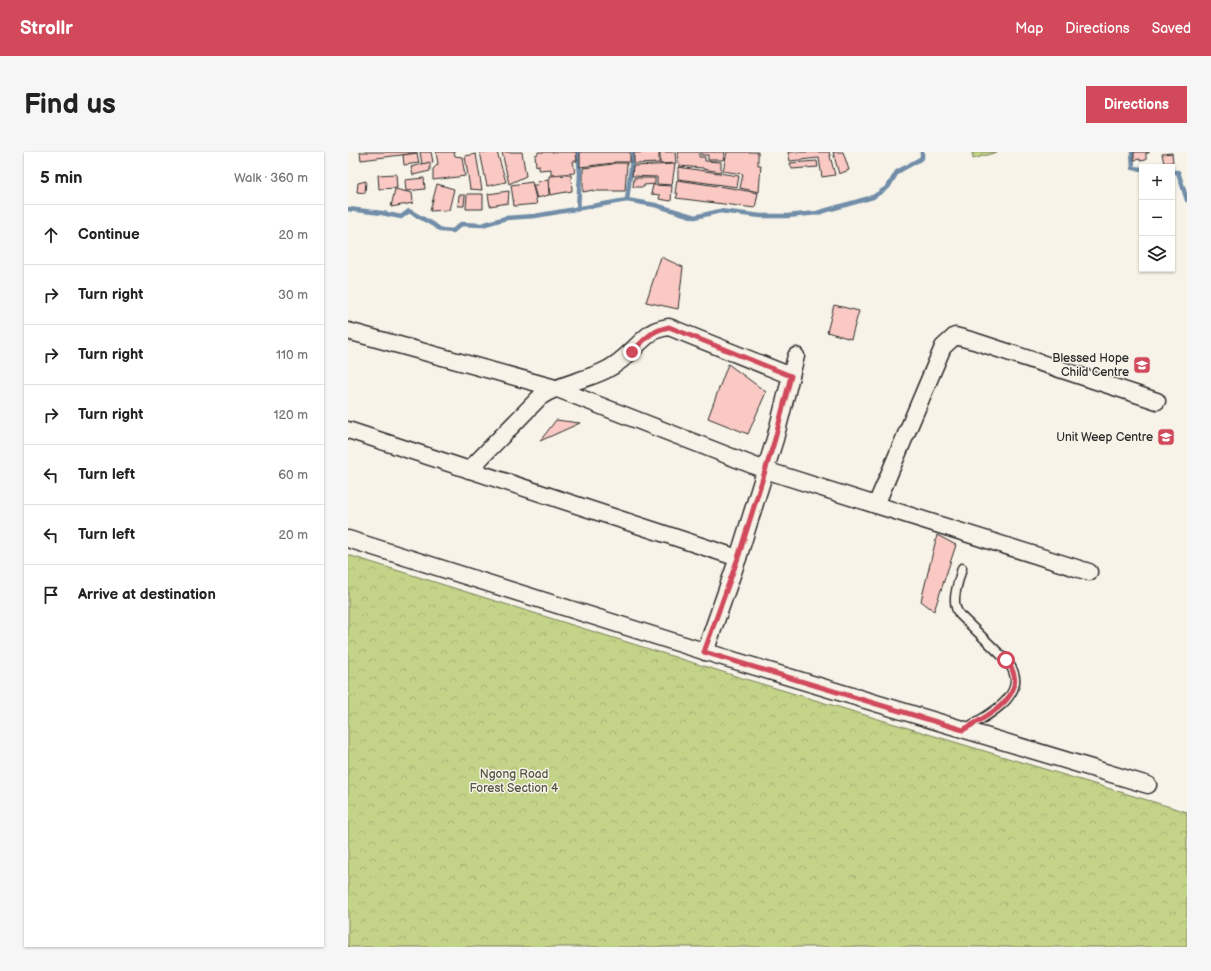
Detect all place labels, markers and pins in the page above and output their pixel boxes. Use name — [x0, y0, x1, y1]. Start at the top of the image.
place label: Blessed Hope Child Centre — [1052, 351, 1129, 380]
school or university icon: Blessed Hope Child Centre — [1132, 355, 1152, 375]
school or university icon: Unit Weep Centre — [1156, 427, 1176, 447]
place label: Unit Weep Centre — [1056, 430, 1153, 445]

